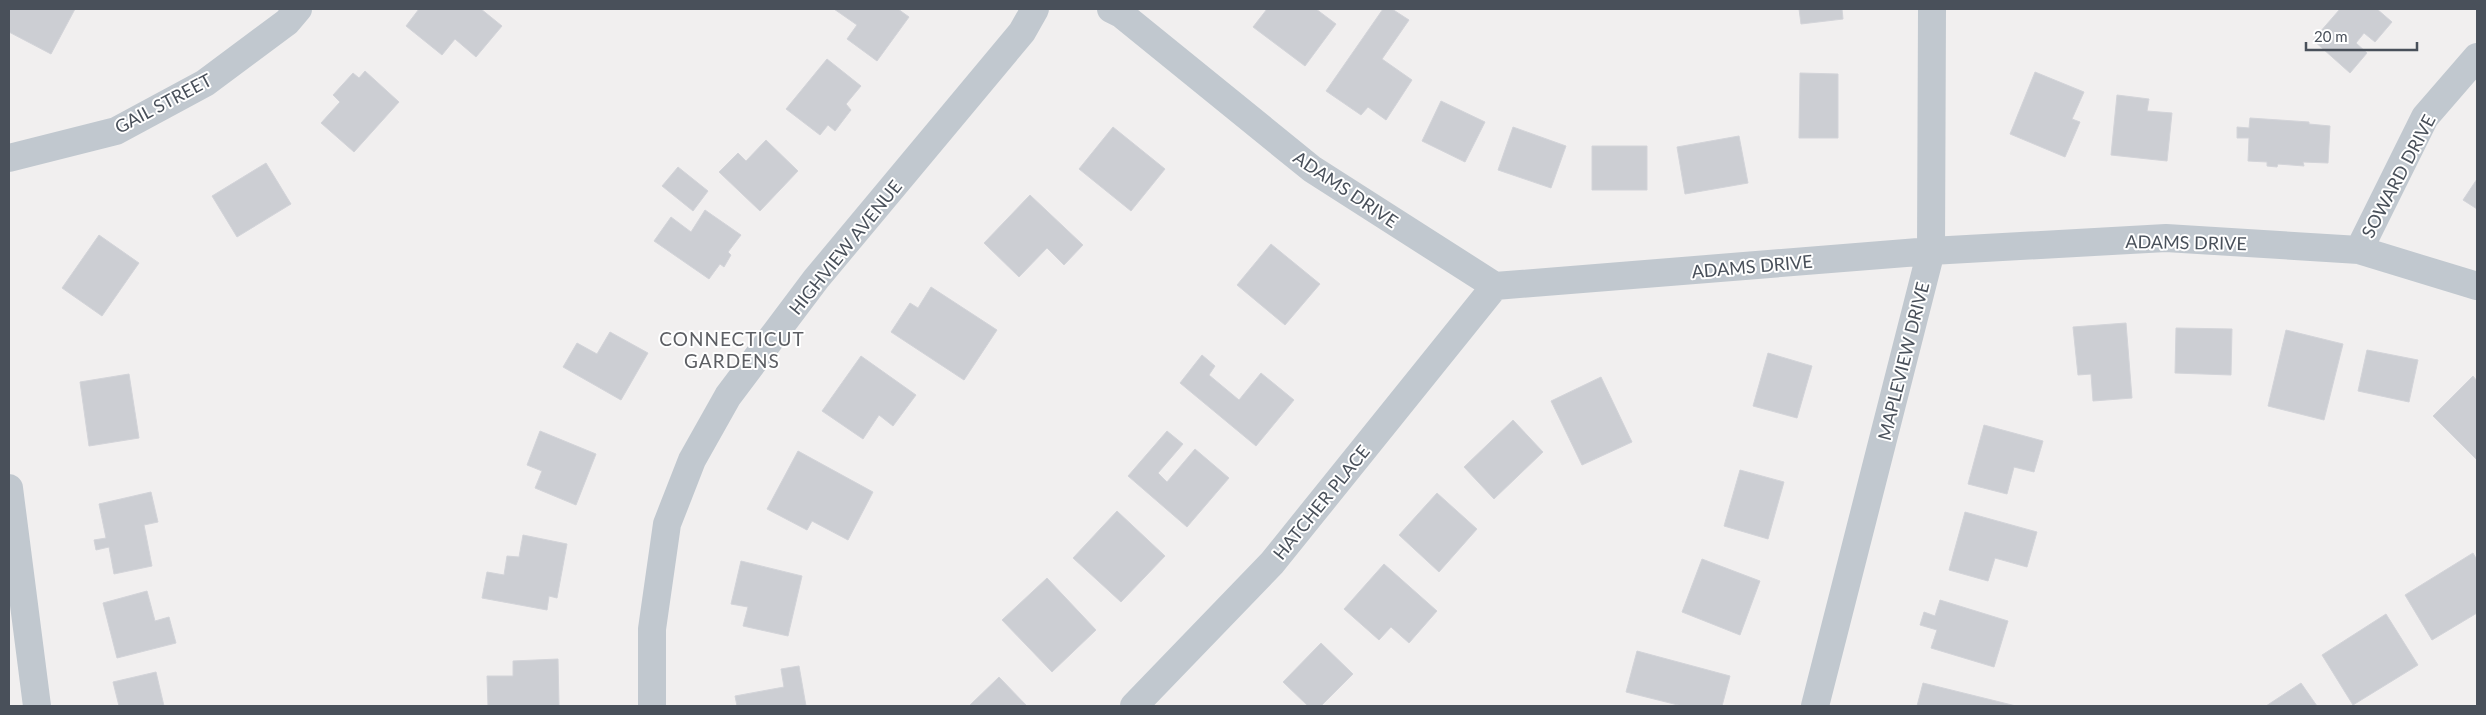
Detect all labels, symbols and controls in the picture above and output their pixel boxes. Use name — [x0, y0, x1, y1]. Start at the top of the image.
scale bar — [2306, 20, 2417, 52]
text: 20 m — [2314, 27, 2348, 45]
street label: GAIL STREET — [111, 68, 216, 138]
street label: SOWARD DRIVE — [2356, 111, 2440, 241]
street label: ADAMS DRIVE — [1290, 146, 1402, 232]
street label: HIGHVIEW AVENUE — [784, 175, 906, 319]
street label: ADAMS DRIVE — [2125, 230, 2247, 254]
street label: ADAMS DRIVE — [1691, 250, 1813, 282]
street label: MAPLEVIEW DRIVE — [1873, 279, 1933, 443]
district label: CONNECTICUT GARDENS — [659, 327, 805, 372]
street label: HATCHER PLACE — [1268, 440, 1374, 564]

